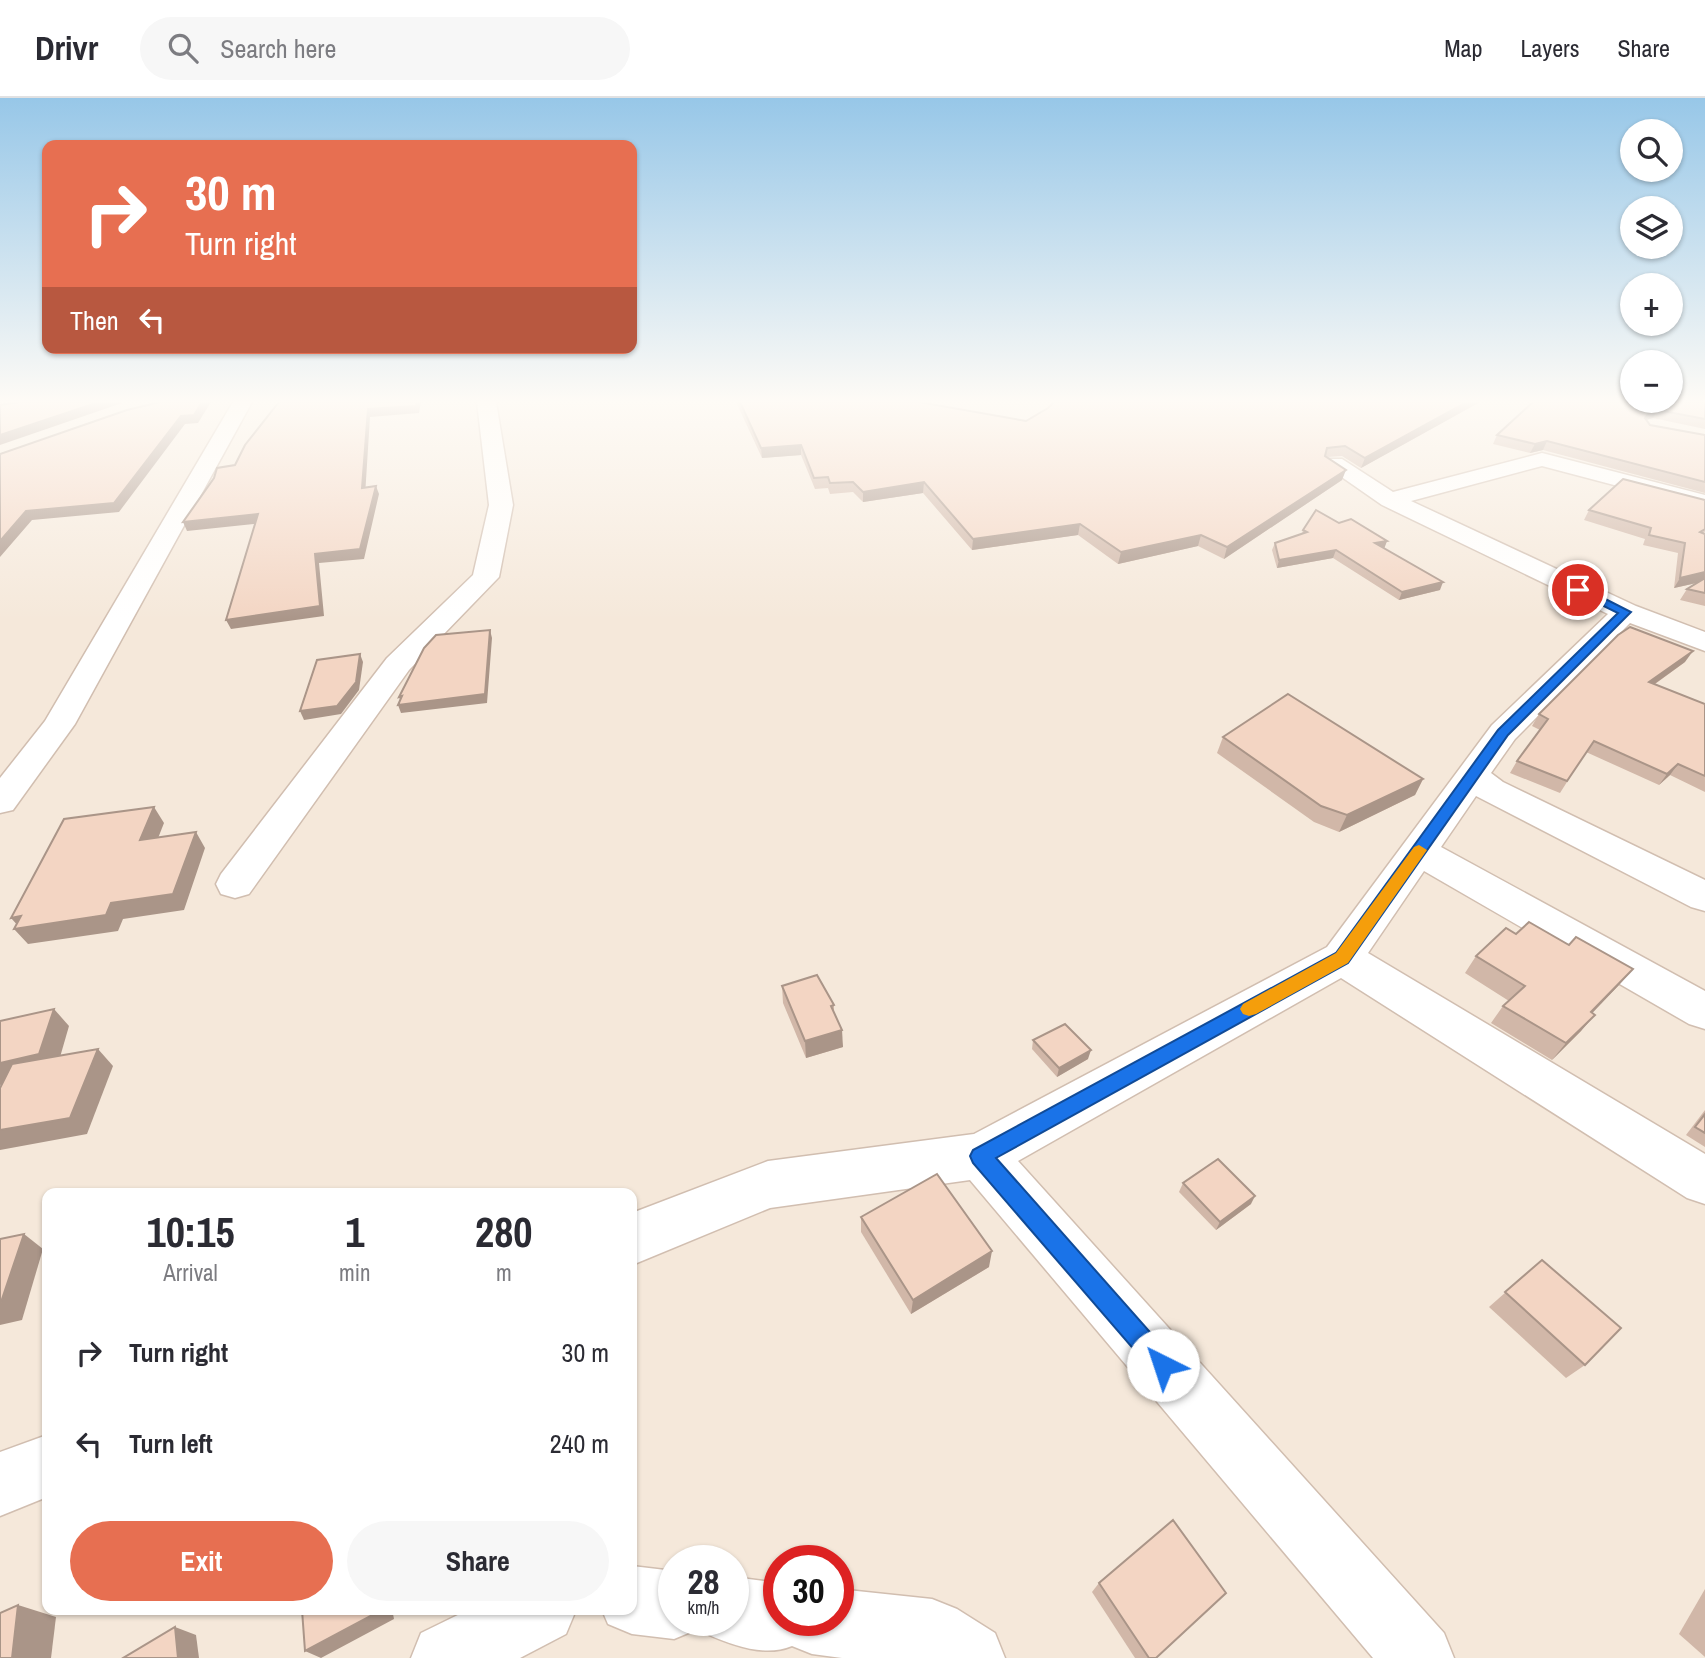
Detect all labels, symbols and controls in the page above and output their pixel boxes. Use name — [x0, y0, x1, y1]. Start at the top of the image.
search box — [140, 17, 630, 80]
text: Drivr — [35, 26, 98, 70]
icon: search — [164, 29, 202, 67]
text: Search here — [220, 31, 336, 66]
text: Map — [1444, 32, 1482, 64]
text: Layers — [1520, 32, 1579, 64]
text: Share — [1617, 32, 1670, 64]
map controls — [1620, 119, 1683, 413]
button: search — [1620, 119, 1683, 182]
text: 30 m — [185, 159, 277, 225]
icon: right — [70, 168, 161, 259]
button: layers — [1620, 196, 1683, 259]
text: Turn right — [185, 222, 297, 265]
button: + — [1620, 273, 1683, 336]
icon: left — [133, 301, 171, 339]
text: Then — [70, 303, 119, 338]
button: − — [1620, 350, 1683, 413]
pin — [1548, 560, 1608, 620]
icon: arrive — [1559, 571, 1597, 609]
text: 10:15 — [147, 1204, 235, 1260]
text: 1 — [345, 1204, 364, 1260]
text: 280 — [475, 1204, 533, 1260]
text: Arrival — [163, 1257, 218, 1288]
text: min — [339, 1257, 371, 1288]
text: m — [496, 1257, 512, 1288]
position arrow — [1126, 1328, 1200, 1402]
icon: right — [70, 1334, 108, 1372]
text: Turn right — [129, 1335, 228, 1370]
text: 30 m — [562, 1335, 609, 1370]
icon: left — [70, 1425, 108, 1463]
text: Turn left — [129, 1426, 213, 1461]
text: 240 m — [550, 1426, 609, 1461]
button: Exit — [70, 1521, 333, 1601]
button: Share — [347, 1521, 609, 1601]
speed limit sign: 30 — [763, 1545, 854, 1636]
text: 28 — [688, 1558, 719, 1605]
text: km/h — [688, 1595, 720, 1620]

